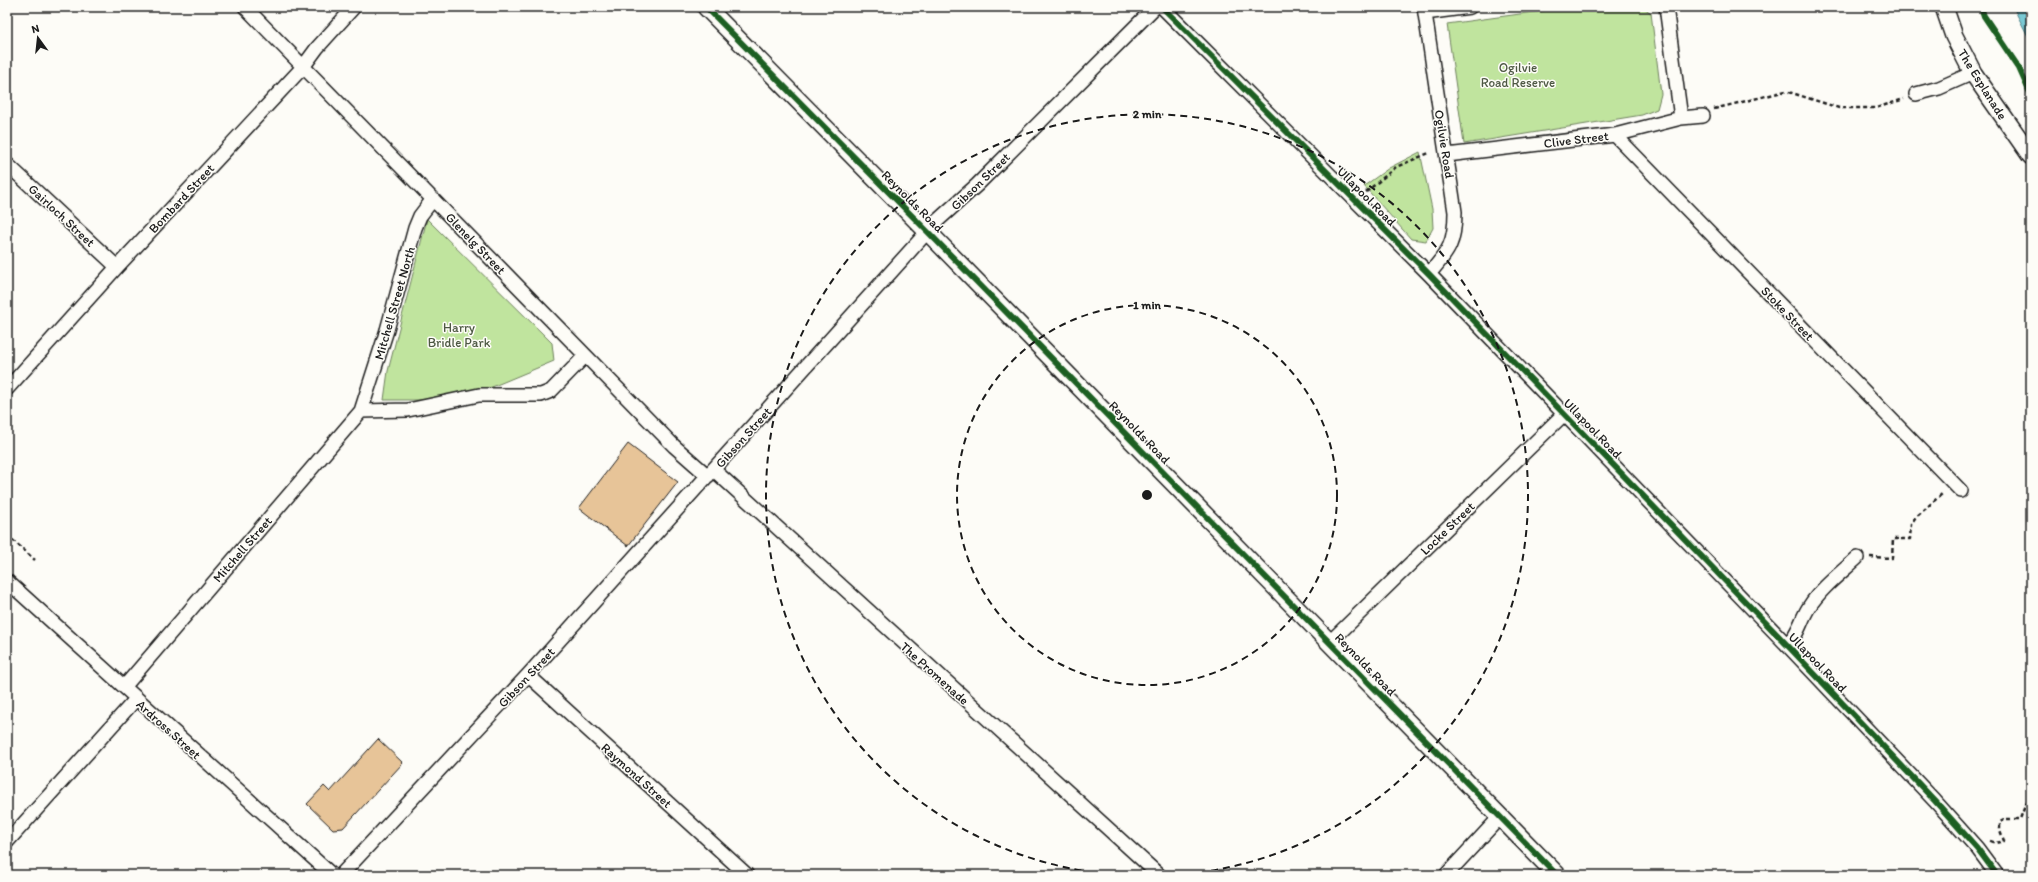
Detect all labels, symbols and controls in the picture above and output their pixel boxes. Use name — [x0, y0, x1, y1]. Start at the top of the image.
north arrow — [18, 18, 58, 58]
text: N — [30, 22, 41, 36]
street label: The Esplanade — [1955, 46, 2010, 122]
park label: Ogilvie Road Reserve — [1481, 60, 1555, 90]
text: 2 min — [1133, 107, 1162, 121]
street label: Ogilvie Road — [1432, 109, 1457, 180]
street label: Clive Street — [1543, 128, 1609, 151]
street label: Gibson Street — [948, 149, 1013, 213]
street label: Bombard Street — [146, 161, 217, 236]
street label: Ullapool Road — [1334, 164, 1399, 229]
street label: Reynolds Road — [879, 167, 947, 235]
street label: Gairloch Street — [25, 181, 98, 250]
street label: Glenelg Street — [443, 209, 509, 277]
street label: Mitchell Street North — [371, 244, 418, 362]
street label: Stoke Street — [1758, 283, 1817, 344]
text: 1 min — [1133, 298, 1162, 312]
park label: Harry Bridle Park — [428, 320, 491, 350]
street label: Ullapool Road — [1560, 395, 1625, 461]
street label: Reynolds Road — [1106, 398, 1173, 467]
street label: Gibson Street — [712, 404, 775, 471]
centre of rings — [1140, 488, 1154, 502]
street label: Locke Street — [1417, 499, 1478, 558]
street label: Mitchell Street — [210, 513, 275, 585]
street label: Ullapool Road — [1785, 629, 1850, 695]
street label: Reynolds Road — [1332, 630, 1399, 699]
street label: The Promenade — [897, 639, 972, 708]
street label: Gibson Street — [495, 644, 558, 710]
street label: Ardross Street — [133, 697, 204, 762]
street label: Raymond Street — [598, 740, 675, 811]

